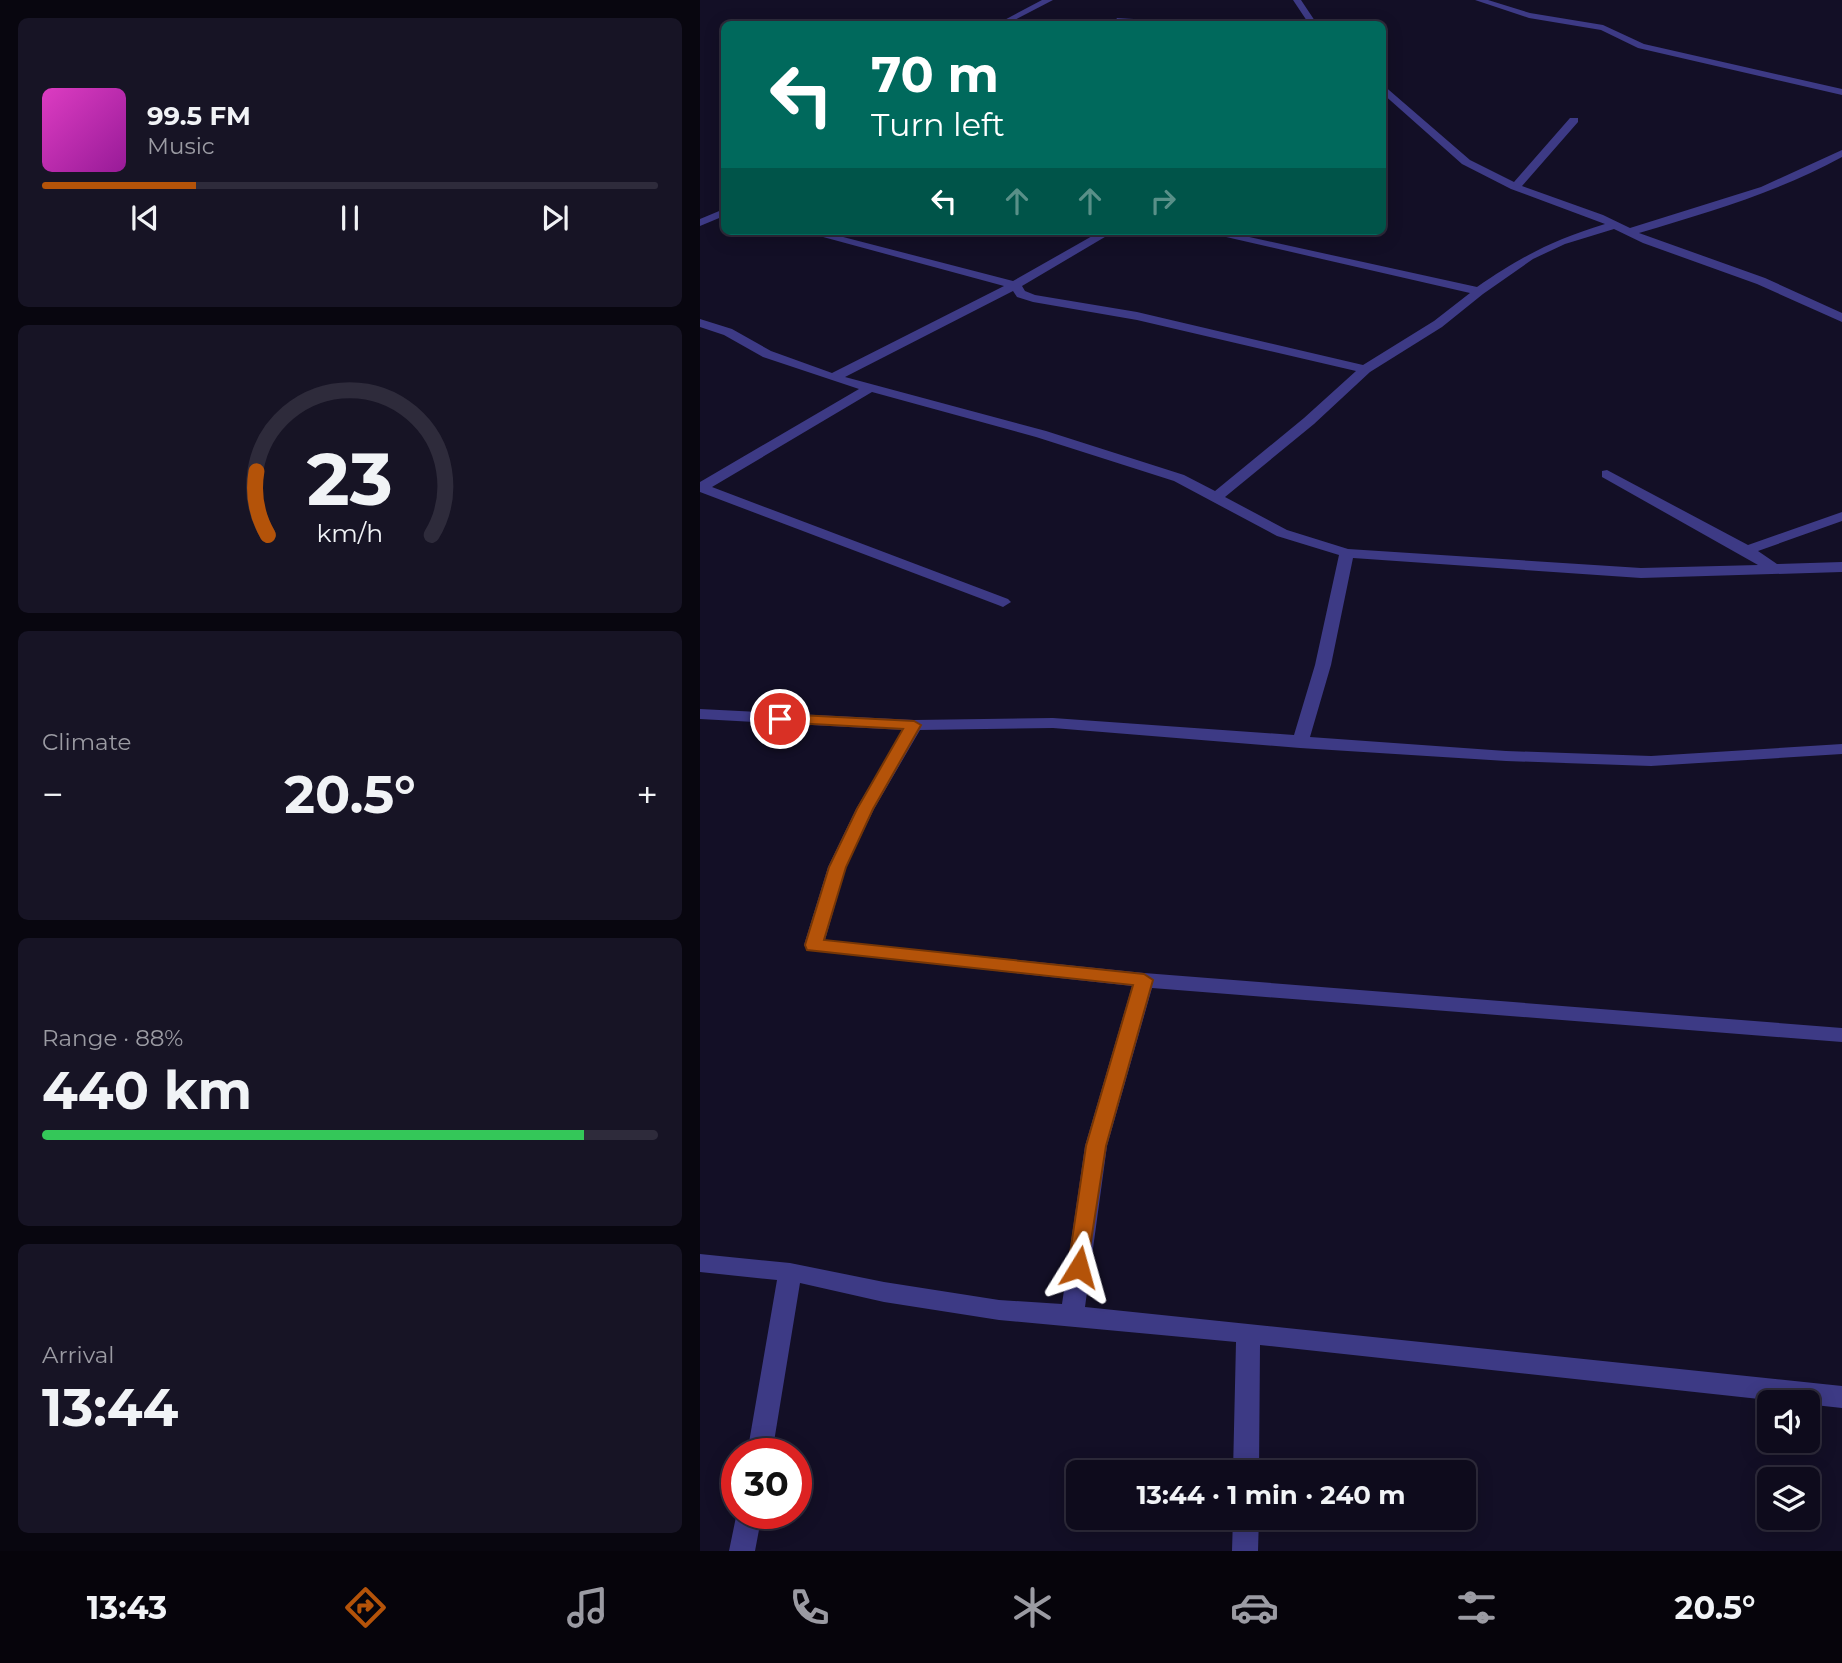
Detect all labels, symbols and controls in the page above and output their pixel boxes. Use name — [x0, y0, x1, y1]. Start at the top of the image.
text: 70 m — [871, 45, 999, 104]
icon: left — [756, 49, 847, 140]
text: 99.5 FM — [147, 100, 251, 132]
text: Turn left — [871, 105, 1005, 144]
text: Music — [147, 132, 215, 160]
icon: left — [925, 182, 963, 220]
icon: ahead — [998, 182, 1036, 220]
icon: ahead — [1071, 182, 1109, 220]
icon: right — [1144, 182, 1182, 220]
icon: previous — [126, 199, 164, 237]
icon: pause — [331, 199, 369, 237]
icon: next — [536, 199, 574, 237]
text: 23 — [307, 435, 393, 523]
text: km/h — [317, 518, 383, 548]
pin — [750, 689, 810, 749]
icon: arrive — [761, 700, 799, 738]
text: Climate — [42, 728, 131, 756]
text: 20.5° — [284, 763, 416, 826]
text: − — [42, 771, 64, 818]
text: + — [636, 771, 658, 818]
text: Range · 88% — [42, 1024, 183, 1052]
text: 440 km — [42, 1059, 252, 1122]
position arrow — [1042, 1230, 1116, 1304]
text: Arrival — [42, 1341, 115, 1369]
text: 13:44 — [42, 1376, 178, 1439]
map controls — [1757, 1390, 1820, 1530]
button: sound — [1757, 1390, 1820, 1453]
speed limit sign: 30 — [721, 1438, 812, 1529]
button: layers — [1757, 1467, 1820, 1530]
text: 13:44 · 1 min · 240 m — [1136, 1479, 1406, 1511]
icon: directions — [341, 1583, 390, 1632]
icon: music — [563, 1583, 612, 1632]
icon: phone — [785, 1583, 834, 1632]
icon: climate — [1008, 1583, 1057, 1632]
icon: car — [1230, 1583, 1279, 1632]
icon: filters — [1452, 1583, 1501, 1632]
text: 13:43 — [87, 1588, 167, 1627]
text: 20.5° — [1675, 1588, 1755, 1627]

